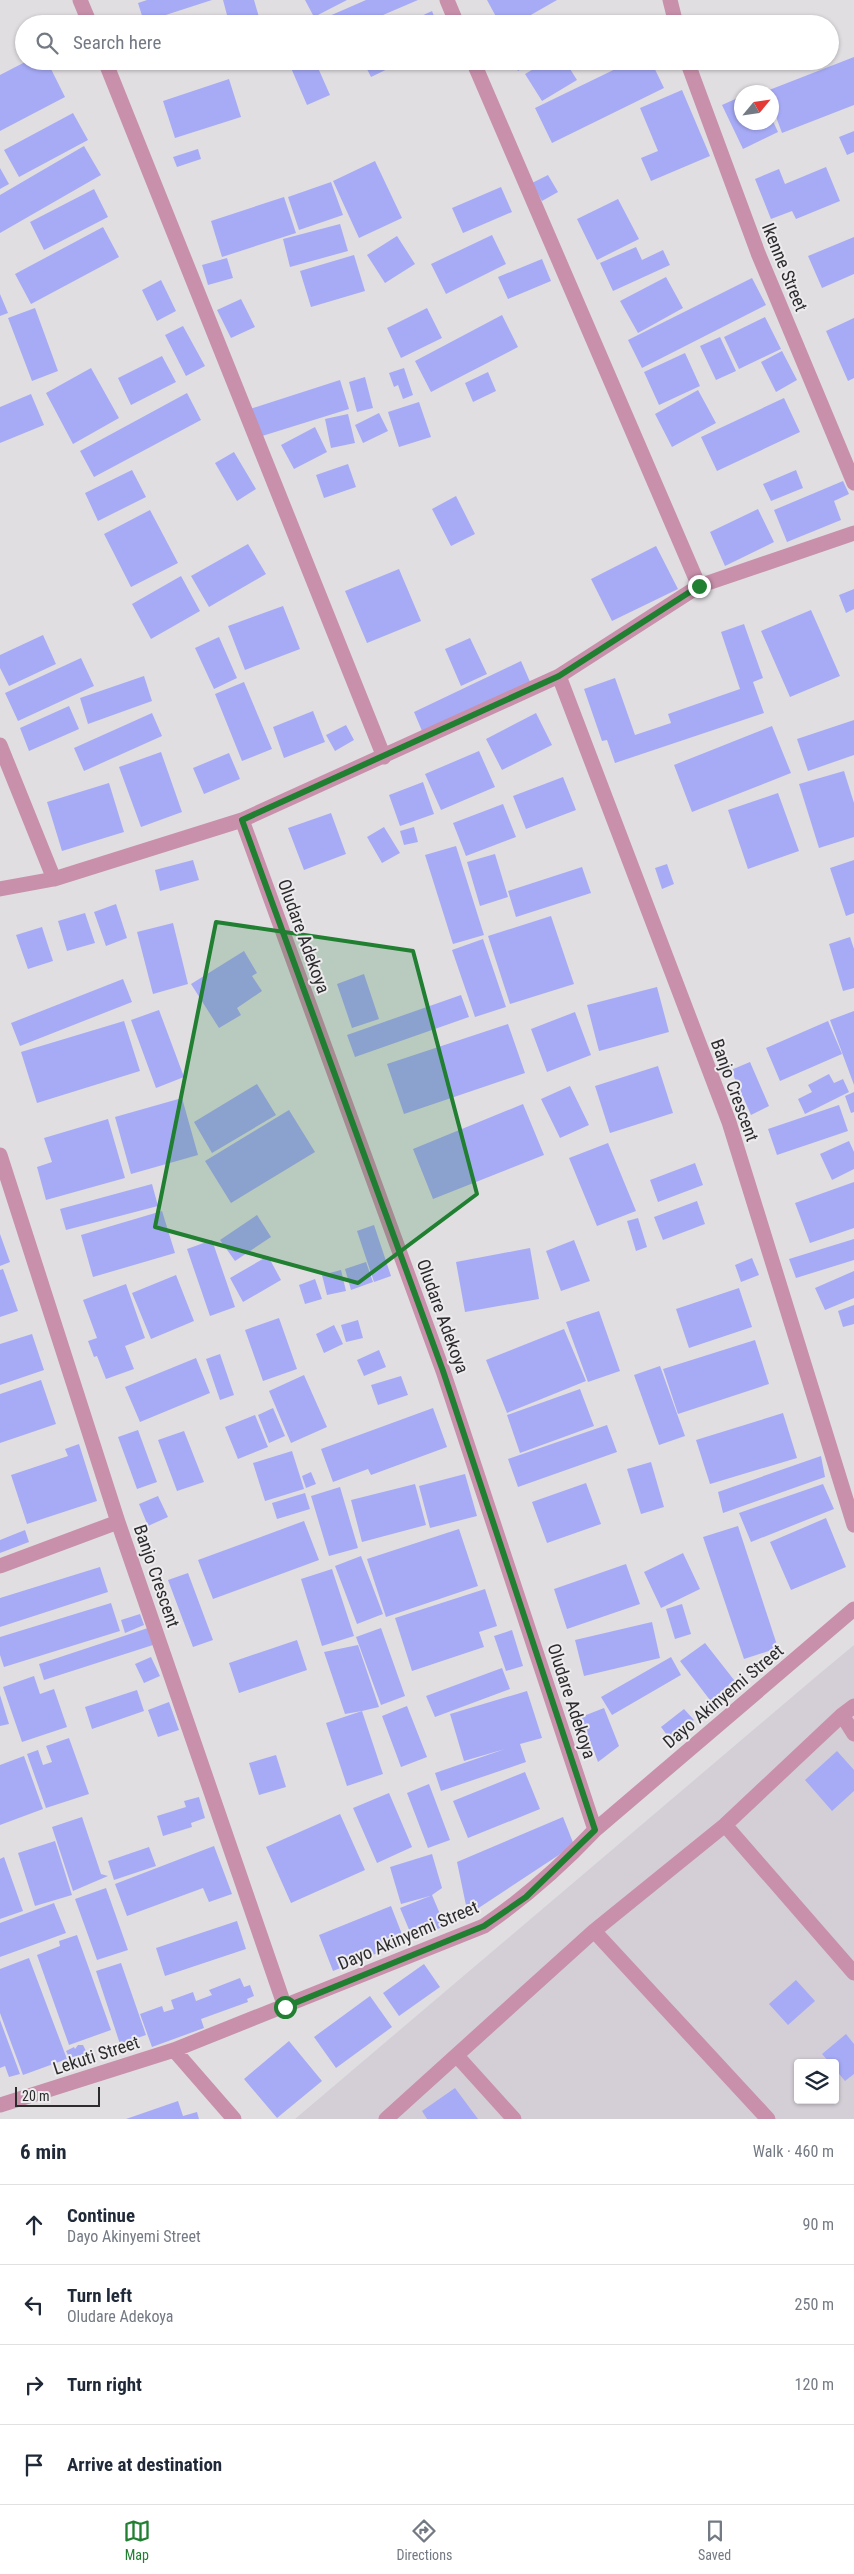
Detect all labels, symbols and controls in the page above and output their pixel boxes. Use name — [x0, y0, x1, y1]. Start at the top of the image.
search box — [15, 15, 839, 70]
icon: search — [33, 29, 61, 57]
text: Search here — [73, 31, 161, 54]
north arrow — [734, 85, 779, 130]
street label: Ikenne Street — [758, 220, 812, 314]
route end — [688, 575, 711, 598]
street label: Oludare Adekoya — [274, 876, 334, 996]
street label: Banjo Crescent — [707, 1036, 763, 1144]
street label: Oludare Adekoya — [413, 1256, 473, 1376]
street label: Banjo Crescent — [130, 1522, 184, 1630]
street label: Dayo Akinyemi Street — [659, 1640, 787, 1752]
street label: Oludare Adekoya — [543, 1641, 601, 1761]
street label: Dayo Akinyemi Street — [335, 1896, 481, 1974]
route start — [274, 1996, 297, 2019]
street label: Lekuti Street — [50, 2031, 142, 2079]
map controls — [794, 2059, 839, 2104]
button: layers — [794, 2059, 839, 2104]
scale bar — [15, 2084, 100, 2107]
text: 20 m — [22, 2088, 50, 2104]
text: 6 min — [20, 2140, 67, 2164]
text: Walk · 460 m — [753, 2142, 834, 2161]
text: Continue — [67, 2204, 135, 2227]
icon: ahead — [20, 2211, 48, 2239]
text: 90 m — [802, 2215, 834, 2234]
text: Dayo Akinyemi Street — [67, 2227, 201, 2246]
text: Turn left — [67, 2284, 132, 2307]
icon: left — [20, 2291, 48, 2319]
text: 250 m — [795, 2295, 834, 2314]
text: Oludare Adekoya — [67, 2307, 174, 2326]
icon: right — [20, 2371, 48, 2399]
text: Turn right — [67, 2373, 142, 2396]
text: 120 m — [795, 2375, 834, 2394]
icon: arrive — [20, 2451, 48, 2479]
text: Arrive at destination — [67, 2453, 222, 2476]
tab: Map — [123, 2517, 151, 2563]
tab: Directions — [396, 2517, 452, 2563]
tab: Saved — [698, 2517, 731, 2563]

